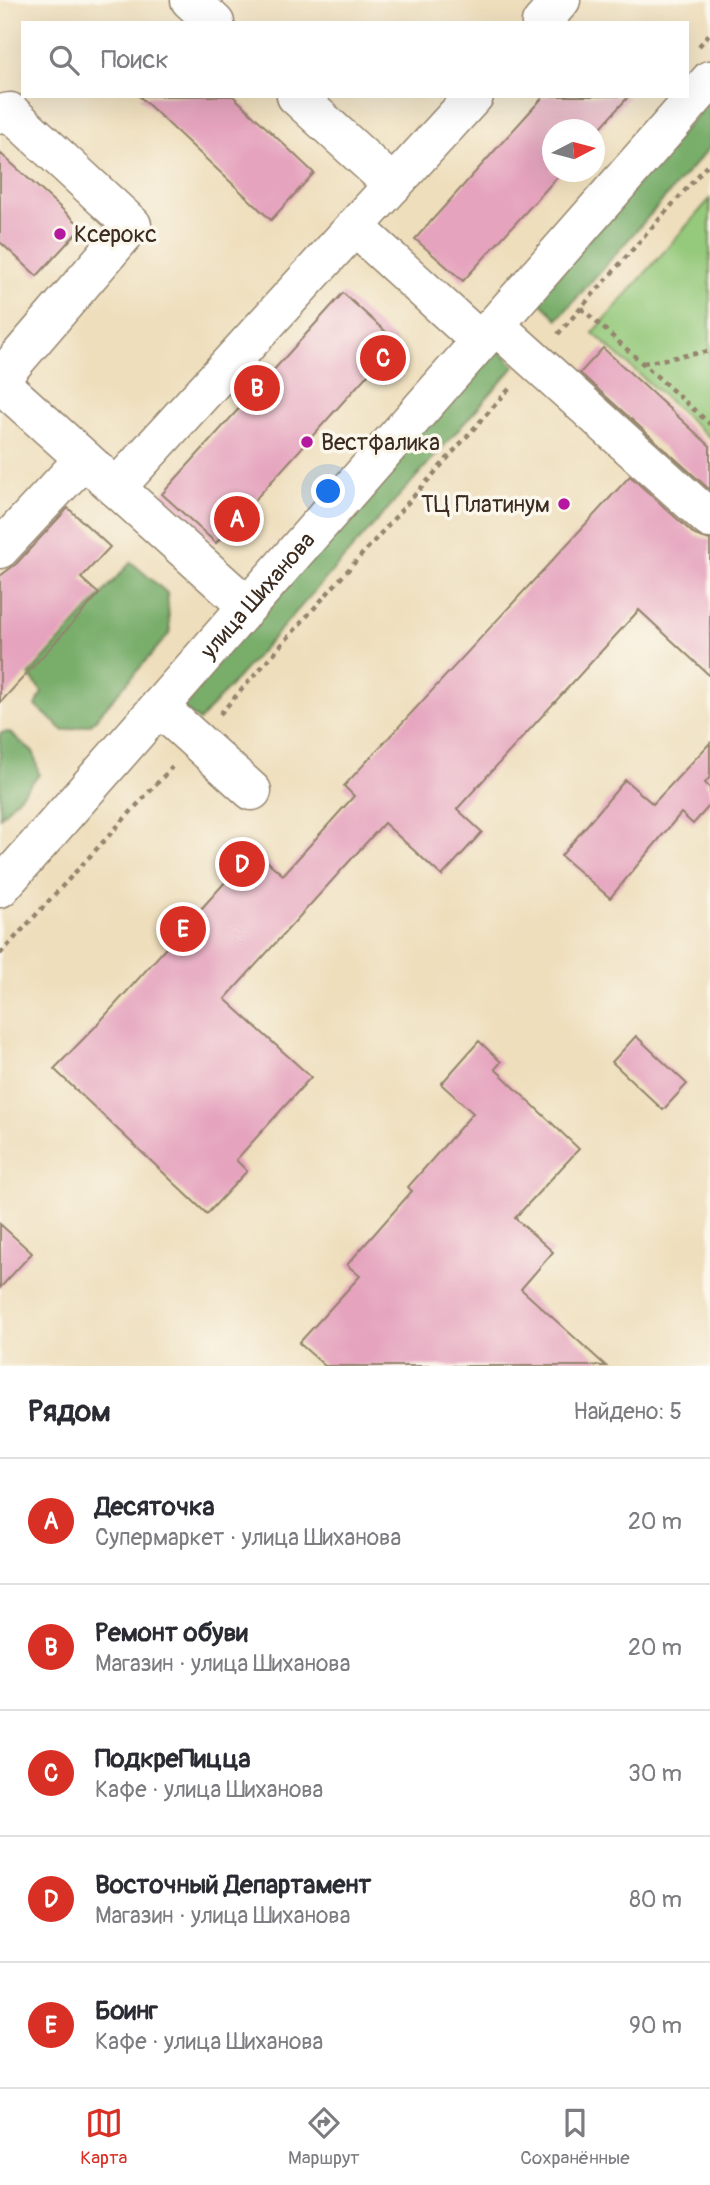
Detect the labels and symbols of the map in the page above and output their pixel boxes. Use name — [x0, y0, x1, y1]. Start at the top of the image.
north arrow — [542, 119, 605, 182]
place label: Ксерокс — [74, 220, 157, 249]
marker: Ксерокс — [52, 226, 68, 242]
pin: C — [360, 332, 406, 384]
pin: B — [234, 362, 280, 414]
place label: Вестфалика — [321, 428, 440, 457]
marker: Вестфалика — [299, 434, 315, 450]
your location — [311, 474, 345, 508]
place label: ТЦ Платинум — [421, 490, 550, 519]
pin: A — [214, 493, 260, 545]
marker: ТЦ Платинум — [556, 496, 572, 512]
street label: улица Шиханова — [194, 526, 321, 666]
pin: D — [219, 838, 265, 890]
pin: E — [160, 903, 206, 955]

